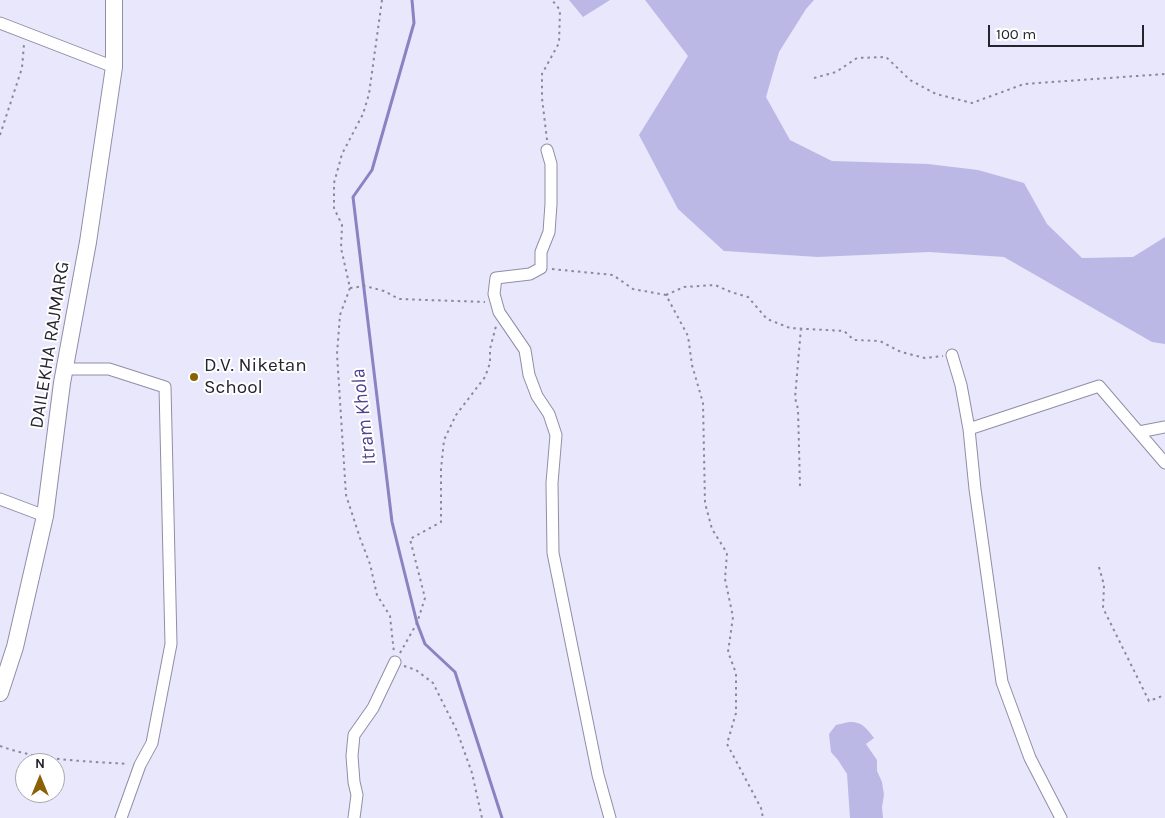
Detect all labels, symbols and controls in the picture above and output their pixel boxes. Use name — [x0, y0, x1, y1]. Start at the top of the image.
scale bar — [990, 15, 1146, 47]
text: 100 m — [996, 25, 1036, 43]
street label: DAILEKHA RAJMARG — [26, 260, 74, 430]
place label: D.V. Niketan School — [204, 355, 307, 399]
water label: Itram Khola — [346, 368, 382, 466]
marker: D.V. Niketan School — [188, 371, 200, 383]
north arrow — [15, 753, 65, 803]
text: N — [35, 755, 45, 772]

